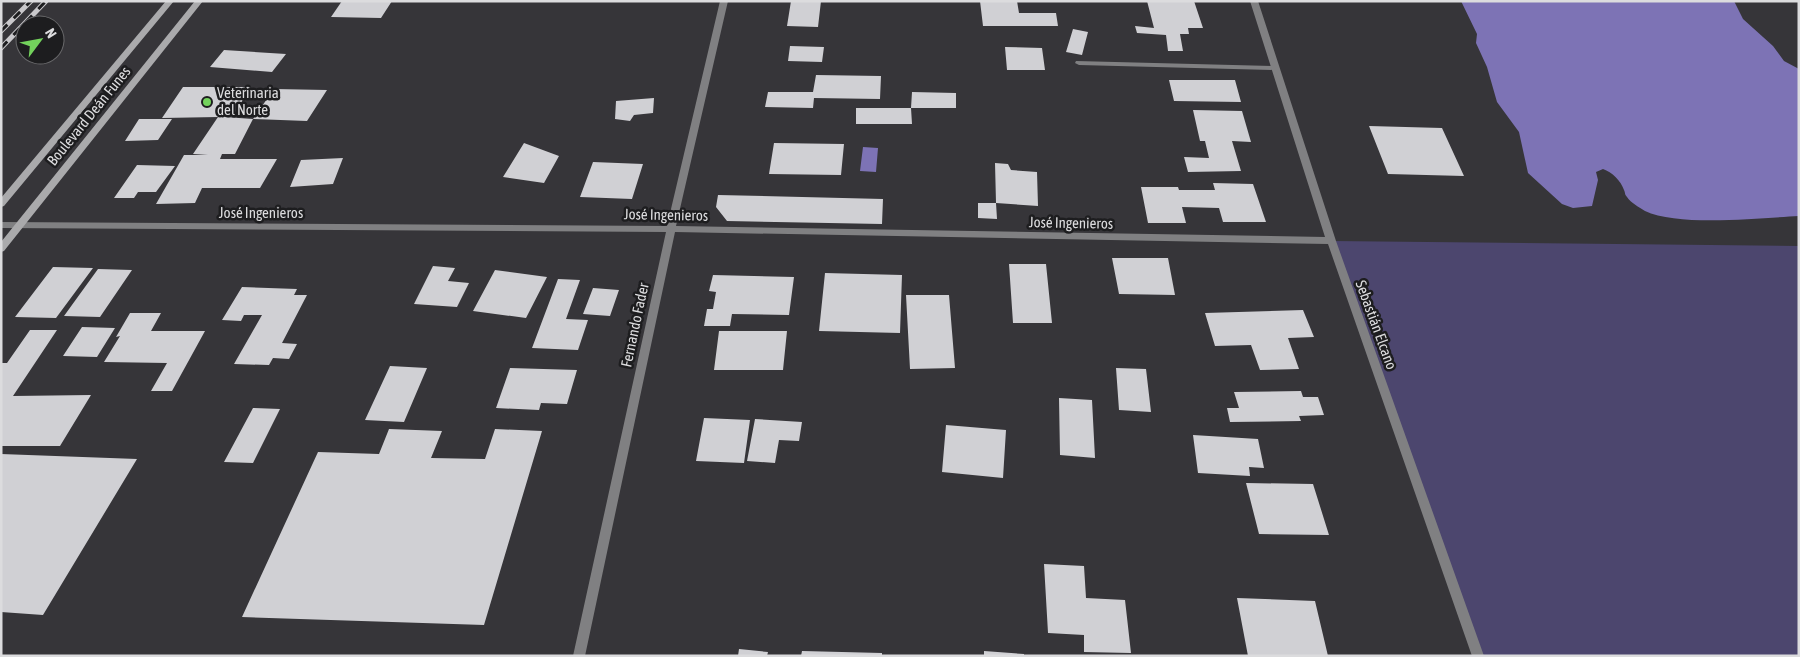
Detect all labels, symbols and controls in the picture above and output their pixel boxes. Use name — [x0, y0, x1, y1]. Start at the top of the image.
north arrow — [15, 15, 65, 65]
text: N — [42, 25, 60, 41]
street label: Boulevard Deán Funes — [43, 63, 134, 169]
place label: Veterinaria del Norte — [217, 84, 279, 118]
marker: Veterinaria del Norte — [201, 96, 213, 108]
street label: José Ingenieros — [219, 204, 303, 221]
street label: José Ingenieros — [624, 205, 708, 224]
street label: José Ingenieros — [1029, 213, 1113, 232]
street label: Sebastián Elcano — [1352, 278, 1400, 372]
street label: Fernando Fader — [617, 281, 652, 369]

